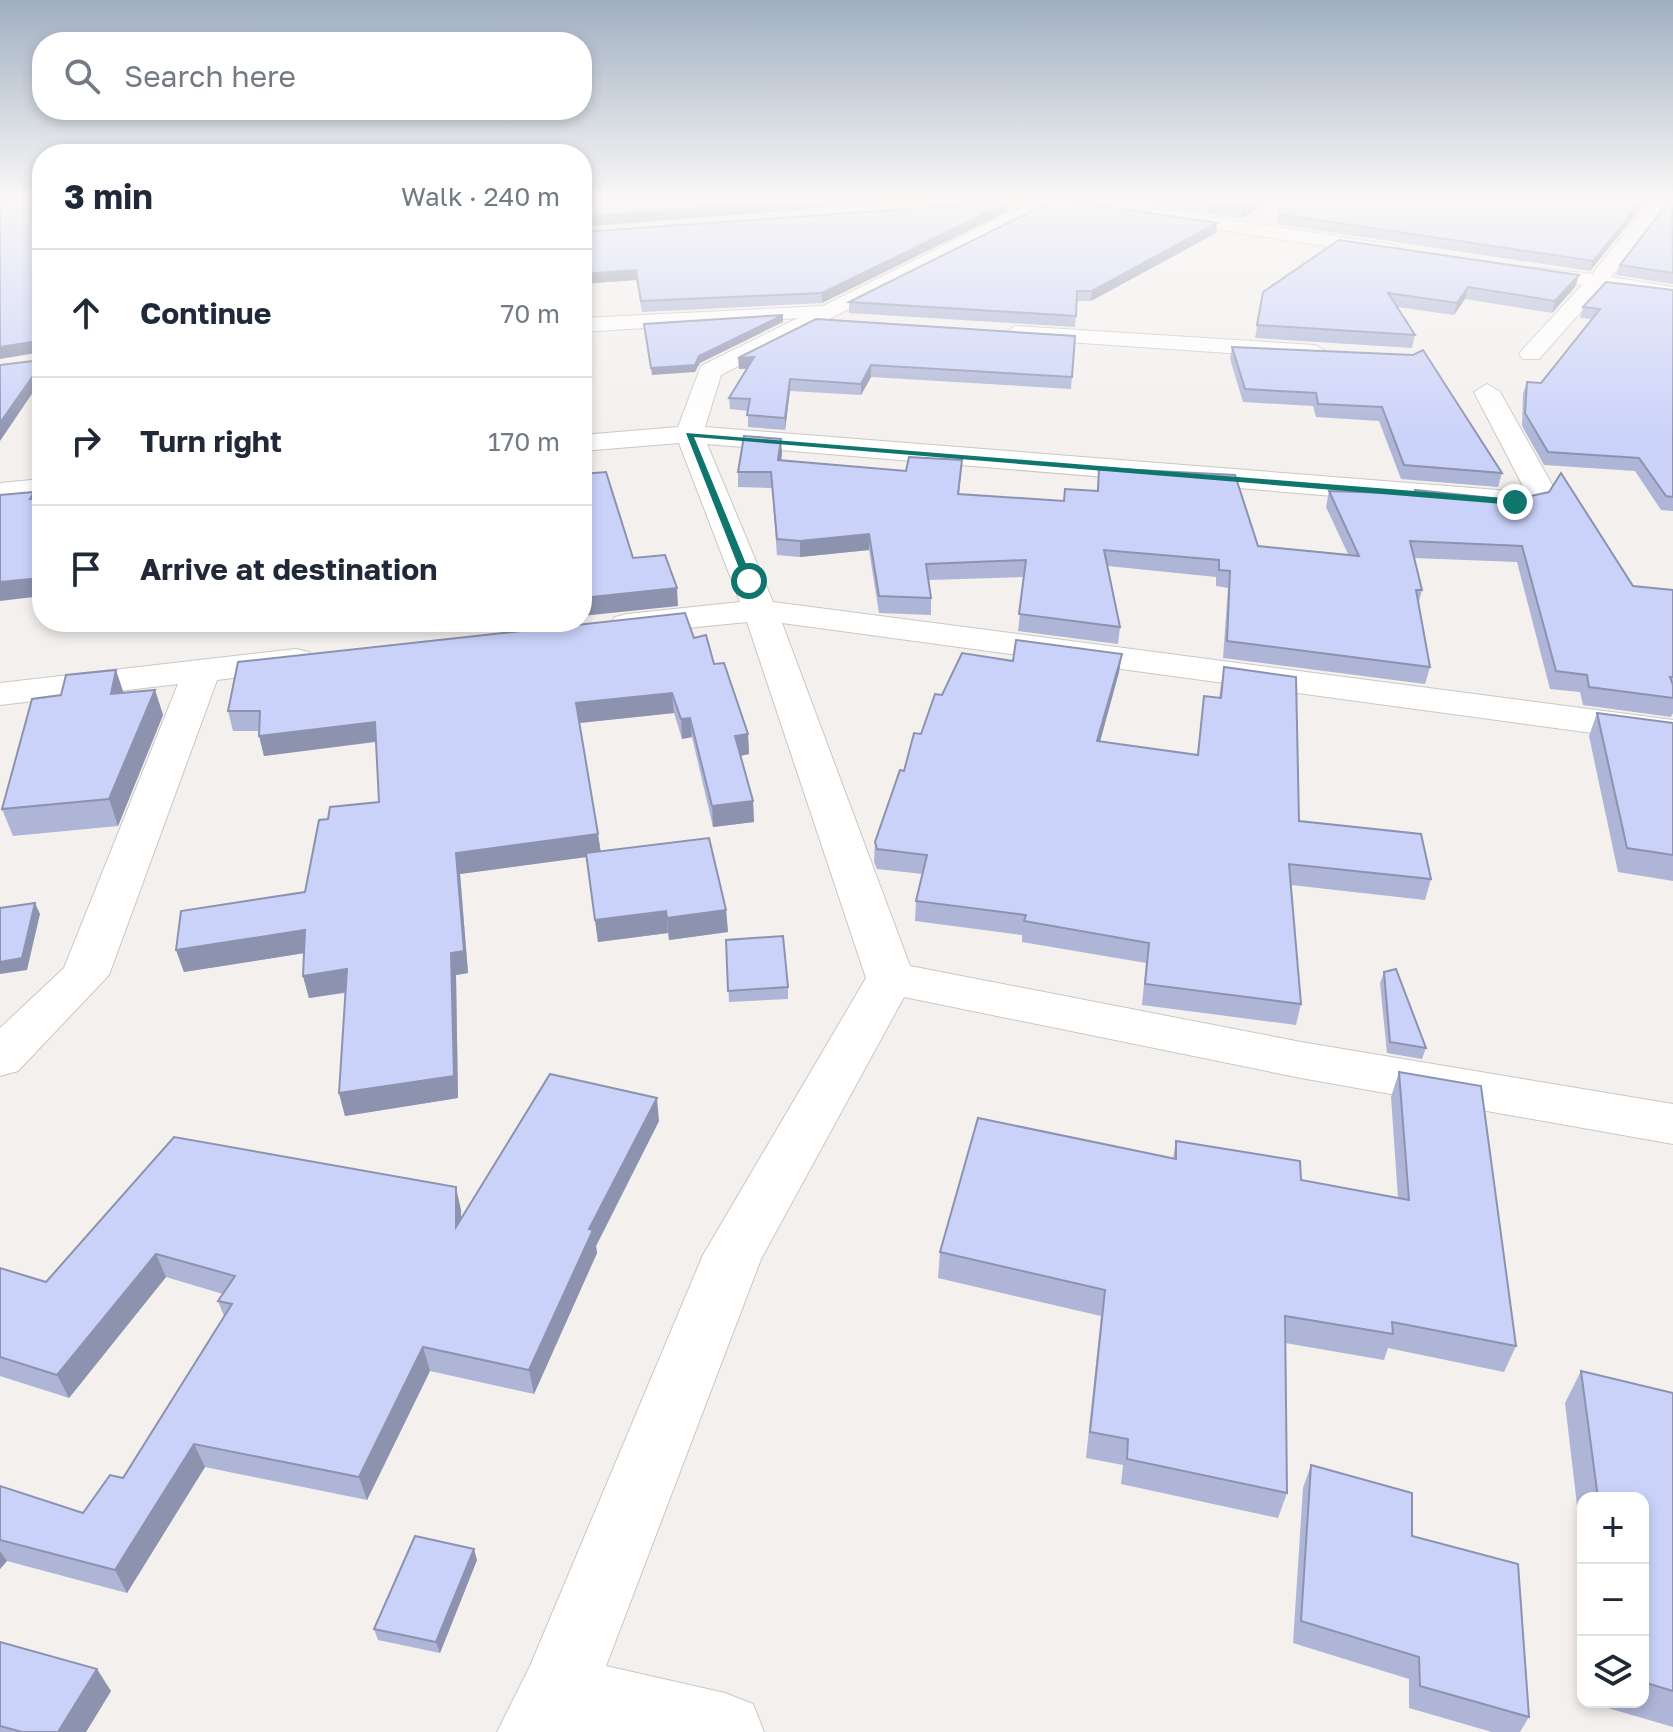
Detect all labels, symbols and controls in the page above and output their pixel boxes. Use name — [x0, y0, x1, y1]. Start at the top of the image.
search box — [32, 32, 592, 120]
icon: search — [60, 54, 104, 98]
text: Search here — [124, 58, 296, 94]
text: 3 min — [64, 176, 153, 216]
text: Walk · 240 m — [401, 181, 560, 212]
icon: ahead — [64, 291, 108, 335]
text: Continue — [140, 295, 271, 331]
text: 70 m — [501, 298, 560, 329]
icon: right — [64, 419, 108, 463]
text: Turn right — [140, 423, 282, 459]
text: 170 m — [488, 426, 560, 457]
route end — [1497, 484, 1533, 520]
icon: arrive — [64, 547, 108, 591]
text: Arrive at destination — [140, 551, 437, 587]
route start — [731, 563, 767, 599]
map controls — [1577, 1492, 1649, 1708]
button: + — [1577, 1492, 1649, 1564]
button: − — [1577, 1564, 1649, 1636]
button: layers — [1577, 1636, 1649, 1708]

